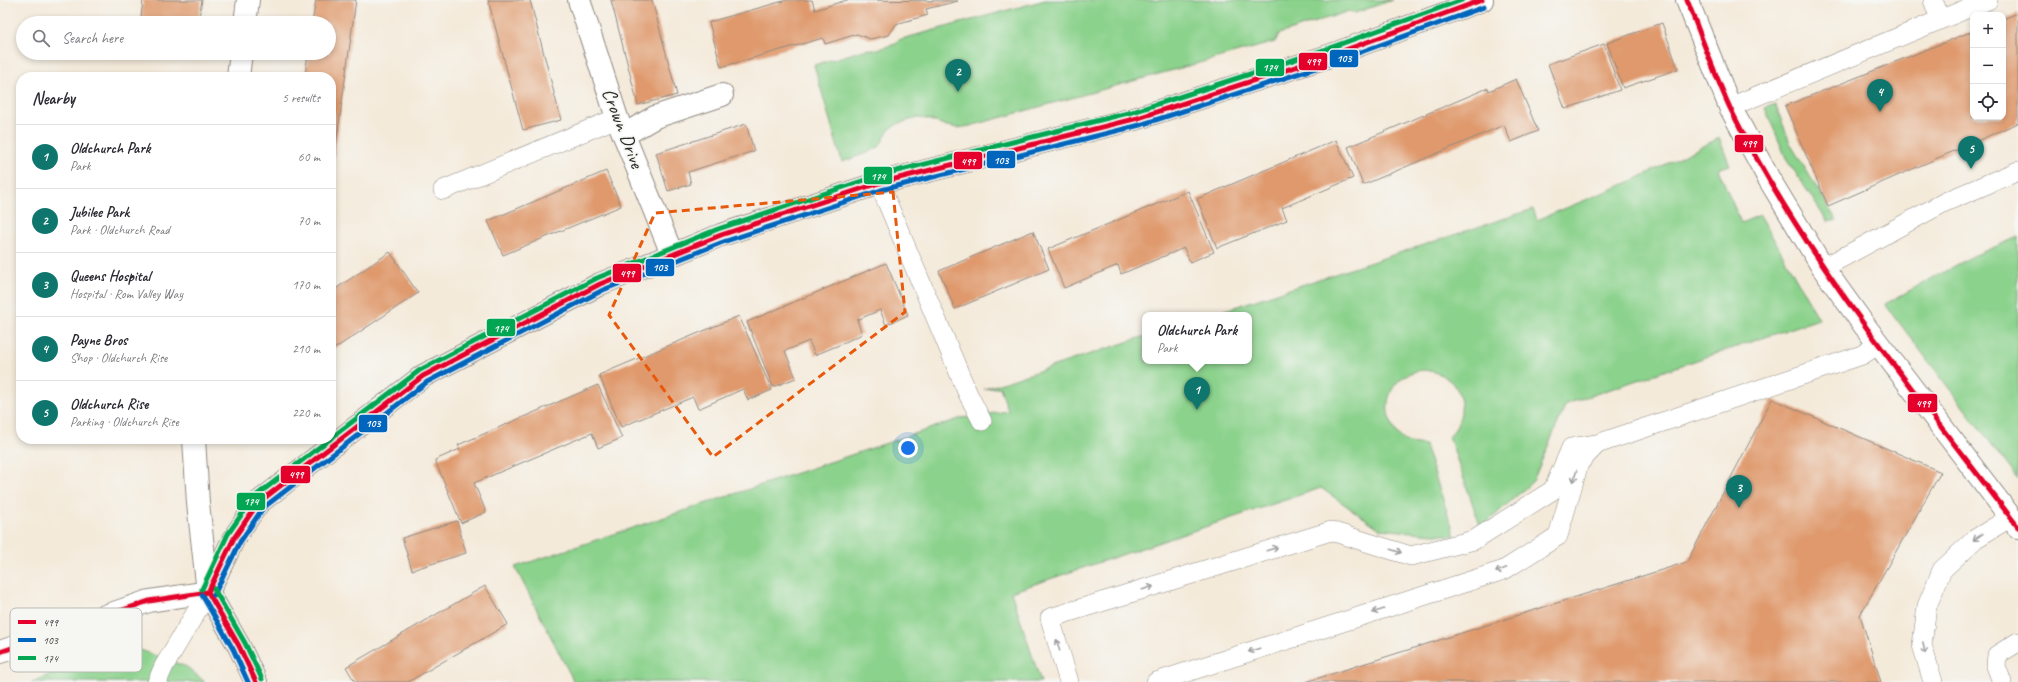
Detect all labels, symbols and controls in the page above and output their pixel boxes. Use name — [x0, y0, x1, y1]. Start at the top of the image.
map controls — [1970, 12, 2006, 120]
button: + — [1970, 12, 2006, 48]
search box — [16, 16, 336, 60]
icon: search — [30, 27, 52, 49]
text: Search here — [62, 29, 123, 48]
button: − — [1970, 48, 2006, 84]
line badge: 103 — [1329, 49, 1359, 68]
text: 103 — [1337, 51, 1352, 65]
line badge: 499 — [1298, 52, 1328, 71]
text: 499 — [1306, 54, 1321, 68]
line badge: 174 — [1255, 58, 1285, 77]
pin: 2 — [945, 59, 971, 92]
text: 174 — [1263, 60, 1279, 74]
pin: 4 — [1867, 79, 1893, 112]
button: locate — [1970, 84, 2006, 120]
street label: Crown Drive — [596, 85, 650, 173]
text: Nearby — [32, 88, 75, 109]
text: 5 results — [282, 90, 320, 106]
line badge: 499 — [1734, 134, 1764, 153]
text: 499 — [1742, 136, 1757, 150]
pin: 5 — [1958, 136, 1984, 169]
text: Oldchurch Park — [70, 139, 150, 158]
text: 1 — [42, 149, 48, 165]
text: 60 m — [298, 149, 320, 165]
line badge: 103 — [986, 150, 1016, 169]
line badge: 499 — [953, 151, 983, 170]
text: 103 — [994, 153, 1009, 167]
text: 499 — [961, 154, 976, 168]
text: Park — [70, 158, 91, 174]
line badge: 174 — [863, 166, 893, 185]
text: 174 — [871, 169, 887, 183]
text: Jubilee Park — [70, 203, 129, 222]
text: 2 — [42, 213, 48, 229]
text: 70 m — [298, 213, 320, 229]
text: Park · Oldchurch Road — [70, 222, 170, 238]
line badge: 103 — [645, 258, 675, 277]
text: 103 — [653, 260, 668, 274]
line badge: 499 — [612, 263, 642, 283]
text: 499 — [620, 266, 635, 280]
text: Queens Hospital — [70, 267, 151, 286]
text: 3 — [42, 277, 48, 293]
text: 170 m — [292, 277, 320, 293]
text: Hospital · Rom Valley Way — [70, 286, 183, 302]
popup — [1142, 312, 1252, 364]
line badge: 174 — [486, 318, 516, 337]
text: 174 — [494, 321, 510, 335]
text: Oldchurch Park — [1157, 321, 1237, 340]
text: Payne Bros — [70, 331, 127, 350]
text: Park — [1157, 340, 1178, 356]
text: 4 — [42, 341, 48, 357]
text: 210 m — [292, 341, 320, 357]
text: Shop · Oldchurch Rise — [70, 350, 167, 366]
pin: 1 — [1184, 377, 1210, 410]
line badge: 499 — [1907, 393, 1938, 413]
text: Oldchurch Rise — [70, 395, 148, 414]
text: 499 — [1916, 396, 1931, 410]
text: 5 — [42, 405, 48, 421]
text: 220 m — [292, 405, 320, 421]
text: Parking · Oldchurch Rise — [70, 414, 179, 430]
line badge: 103 — [358, 414, 388, 433]
text: 103 — [366, 416, 381, 430]
your location — [898, 438, 918, 458]
line badge: 499 — [280, 465, 311, 484]
text: 499 — [289, 467, 304, 481]
one-way arrow — [1571, 469, 1579, 482]
pin: 3 — [1726, 475, 1752, 508]
line badge: 174 — [236, 492, 266, 511]
text: 174 — [244, 494, 260, 508]
one-way arrow — [1972, 533, 1983, 541]
one-way arrow — [1265, 545, 1278, 552]
one-way arrow — [1389, 548, 1402, 555]
one-way arrow — [1496, 567, 1508, 575]
one-way arrow — [1141, 584, 1154, 591]
legend — [10, 608, 142, 672]
one-way arrow — [1371, 608, 1384, 615]
text: 499 — [43, 615, 59, 629]
text: 103 — [43, 633, 59, 647]
one-way arrow — [1054, 638, 1061, 651]
one-way arrow — [1920, 641, 1928, 654]
one-way arrow — [1248, 647, 1260, 655]
text: 174 — [43, 651, 59, 665]

